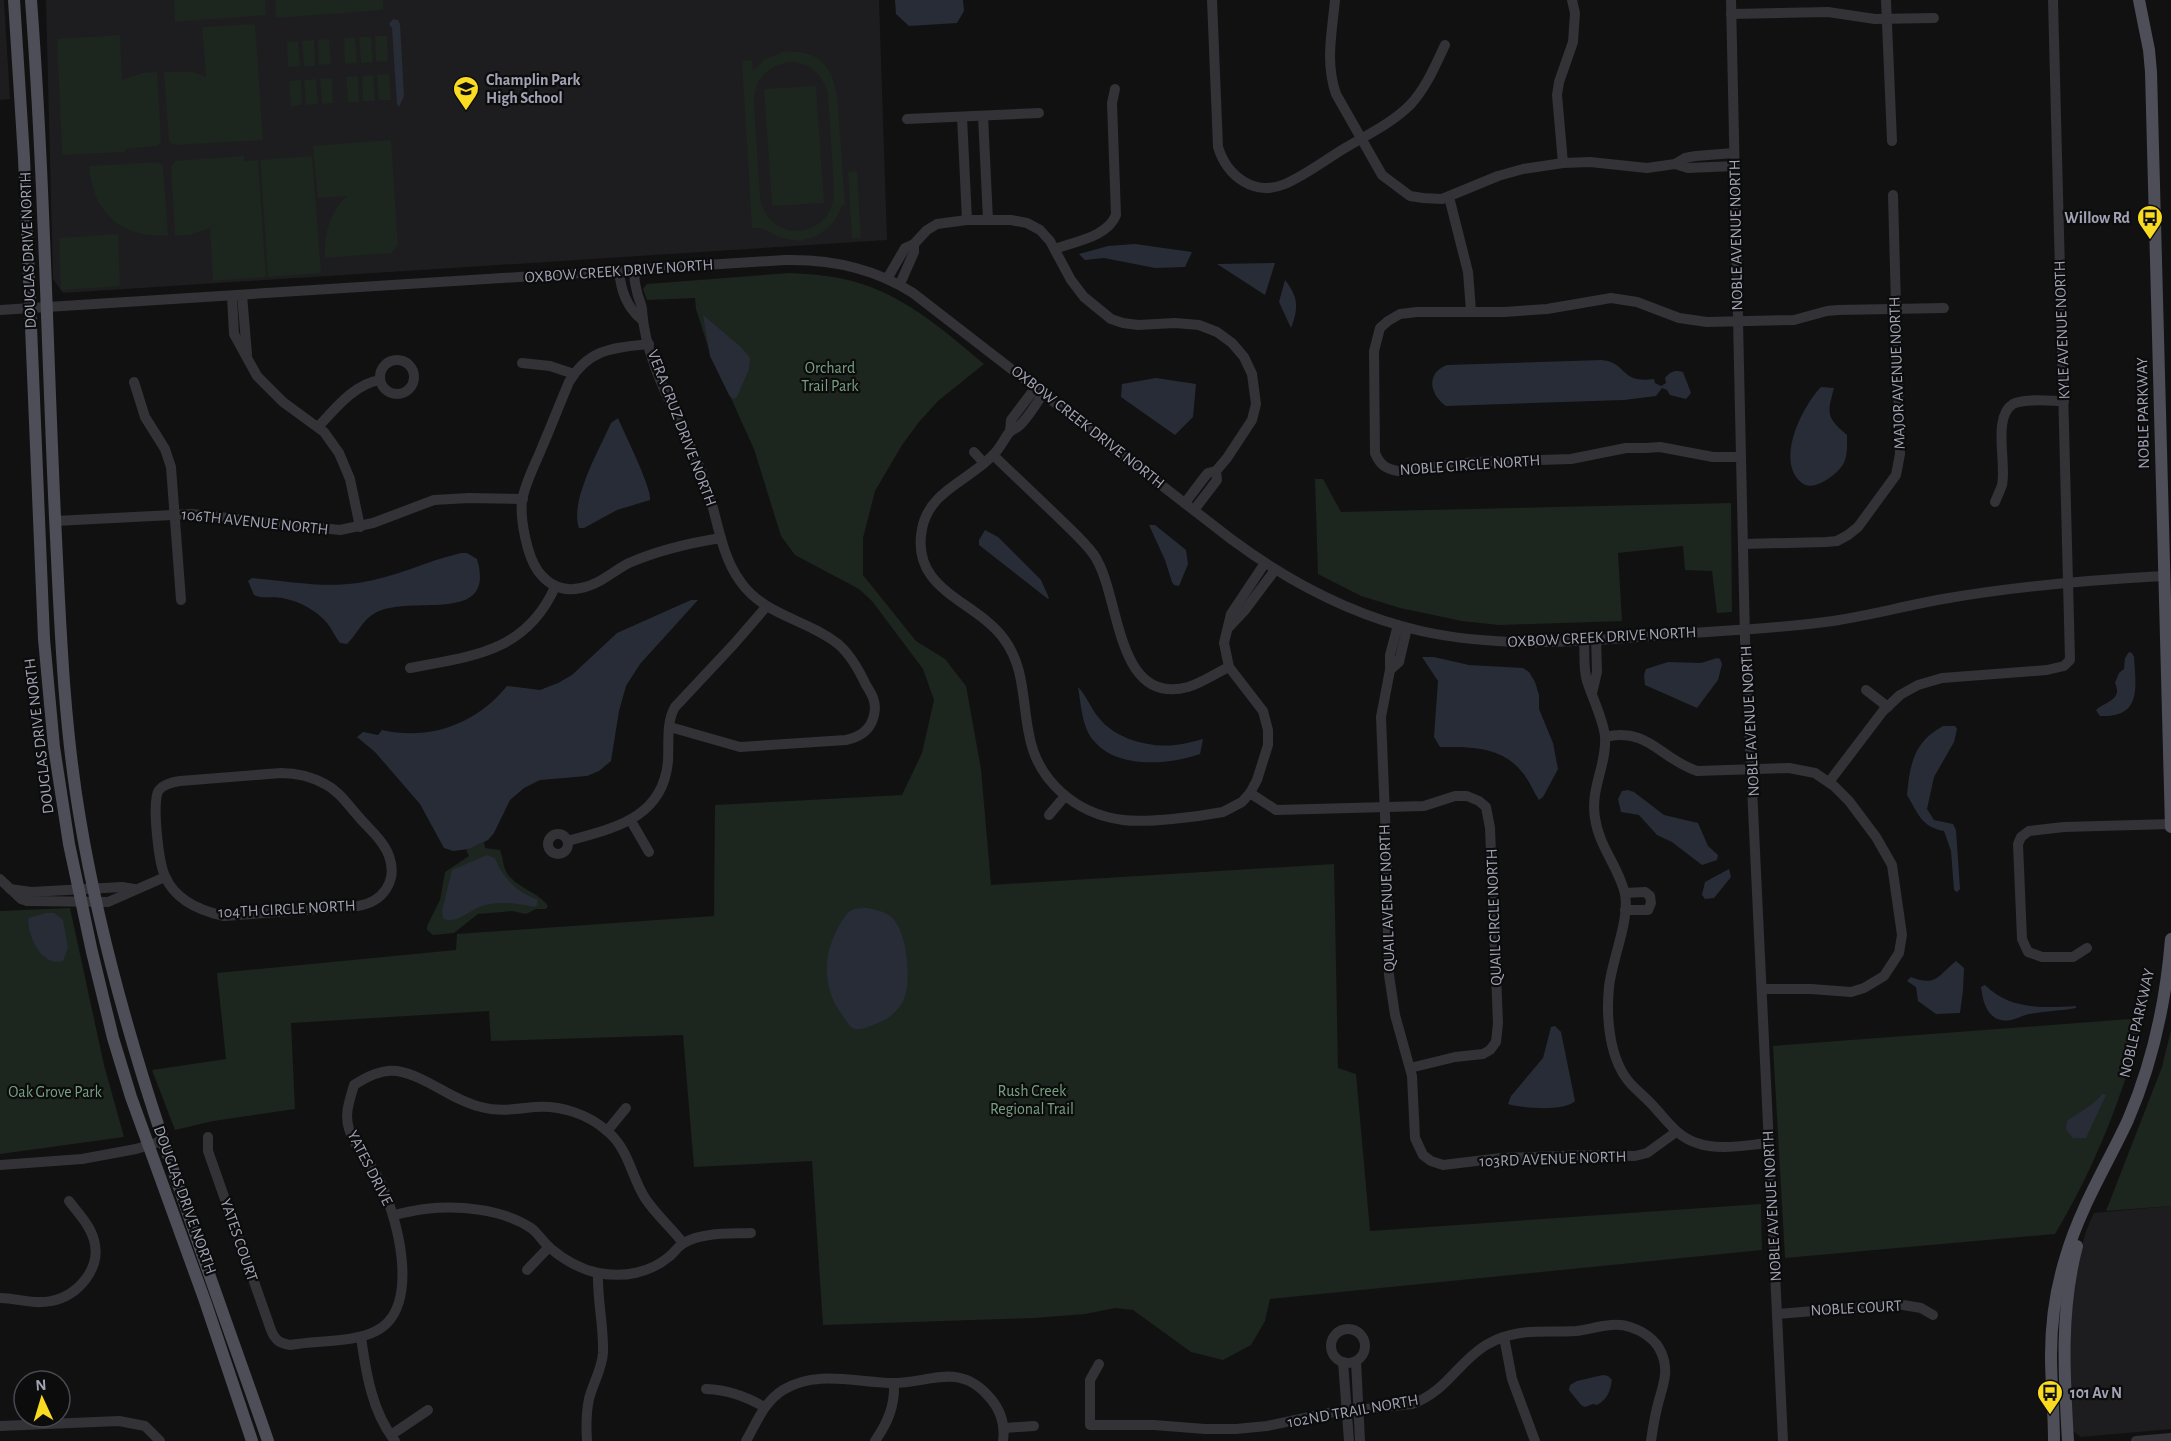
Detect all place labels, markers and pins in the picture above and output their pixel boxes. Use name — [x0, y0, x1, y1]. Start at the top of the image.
place label: Champlin Park High School — [486, 72, 580, 106]
school or university icon: Champlin Park High School — [451, 74, 481, 112]
bus stop icon: Willow Rd — [2135, 203, 2165, 241]
place label: Willow Rd — [2064, 210, 2131, 226]
bus stop icon: 101 Av N — [2035, 1378, 2065, 1416]
place label: 101 Av N — [2070, 1385, 2122, 1401]

